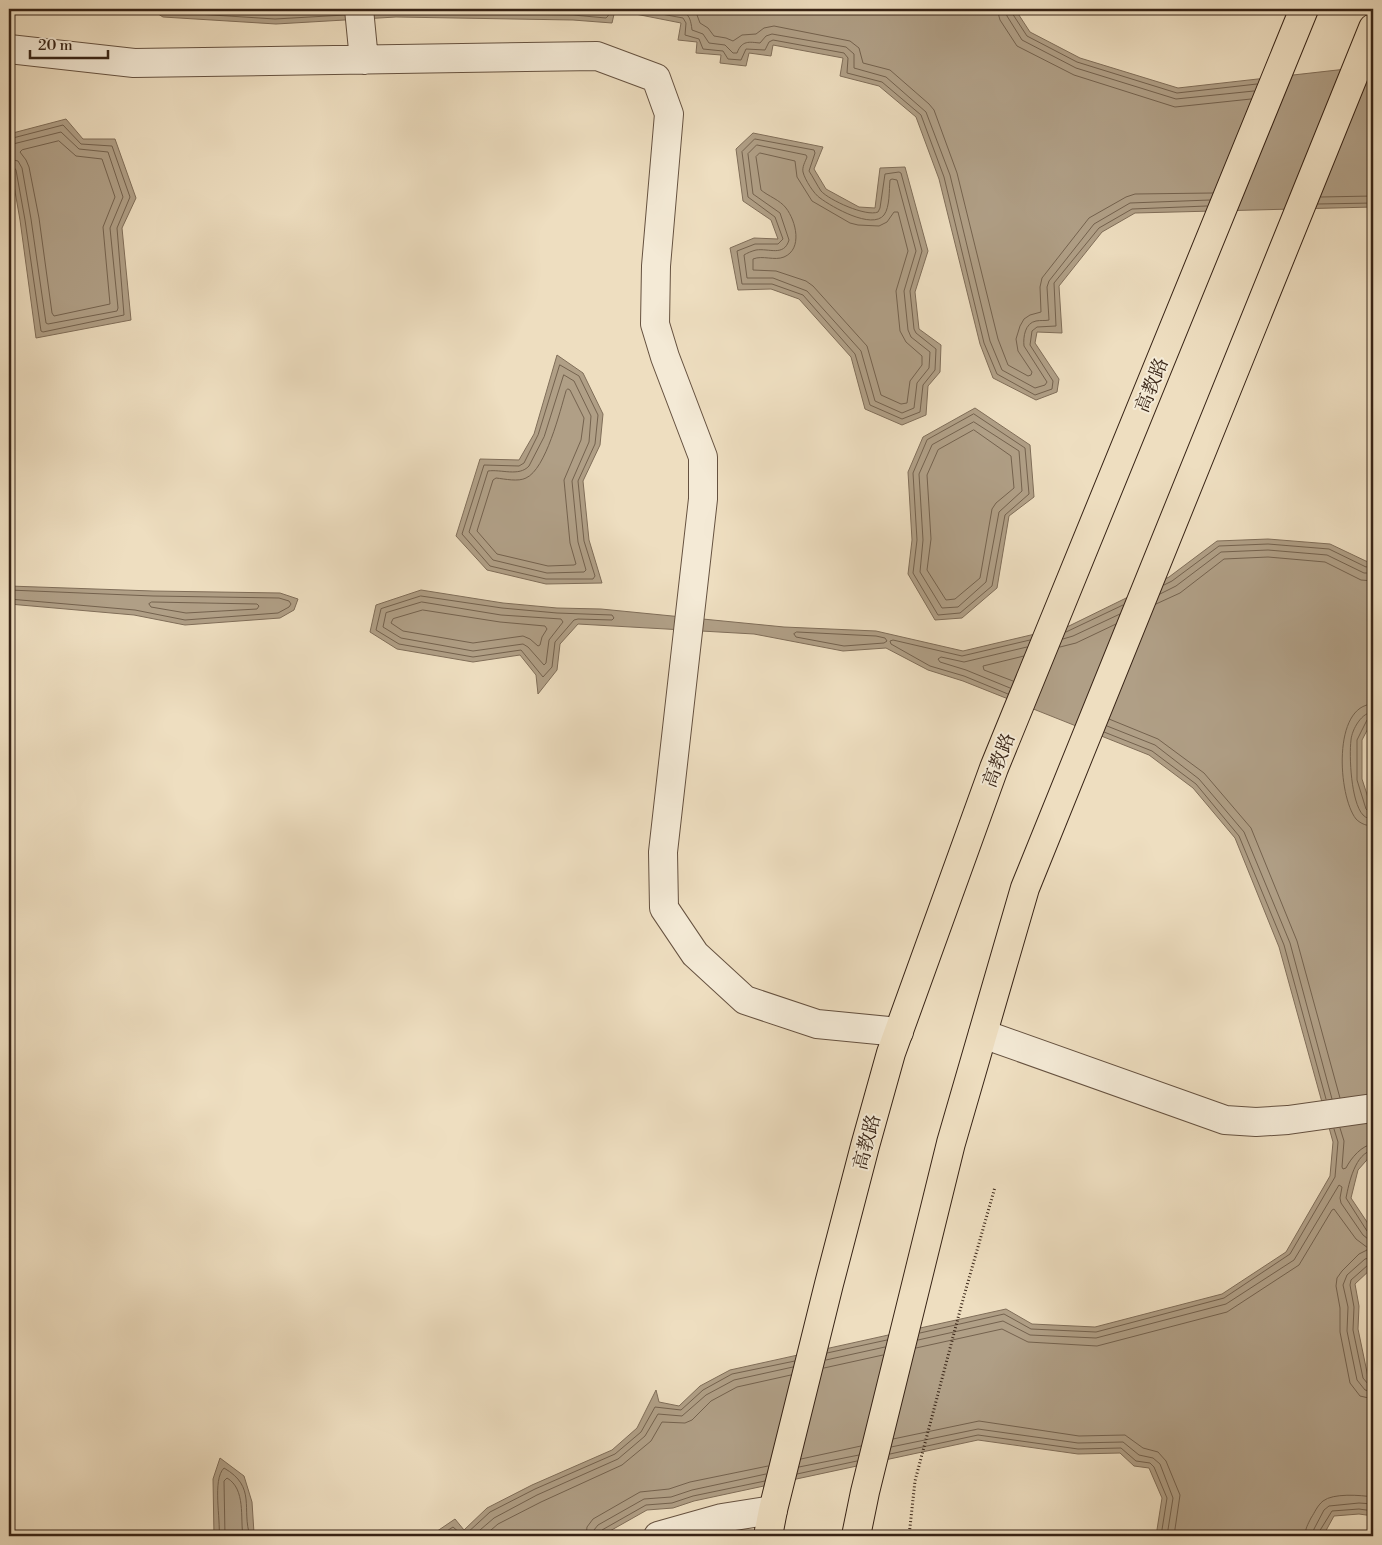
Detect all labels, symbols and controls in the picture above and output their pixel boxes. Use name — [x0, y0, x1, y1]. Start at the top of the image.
scale bar — [30, 28, 108, 60]
text: 20 m — [38, 36, 73, 55]
street label: 高教路 — [1130, 354, 1174, 416]
street label: 高教路 — [978, 729, 1020, 791]
street label: 高教路 — [848, 1112, 886, 1173]

